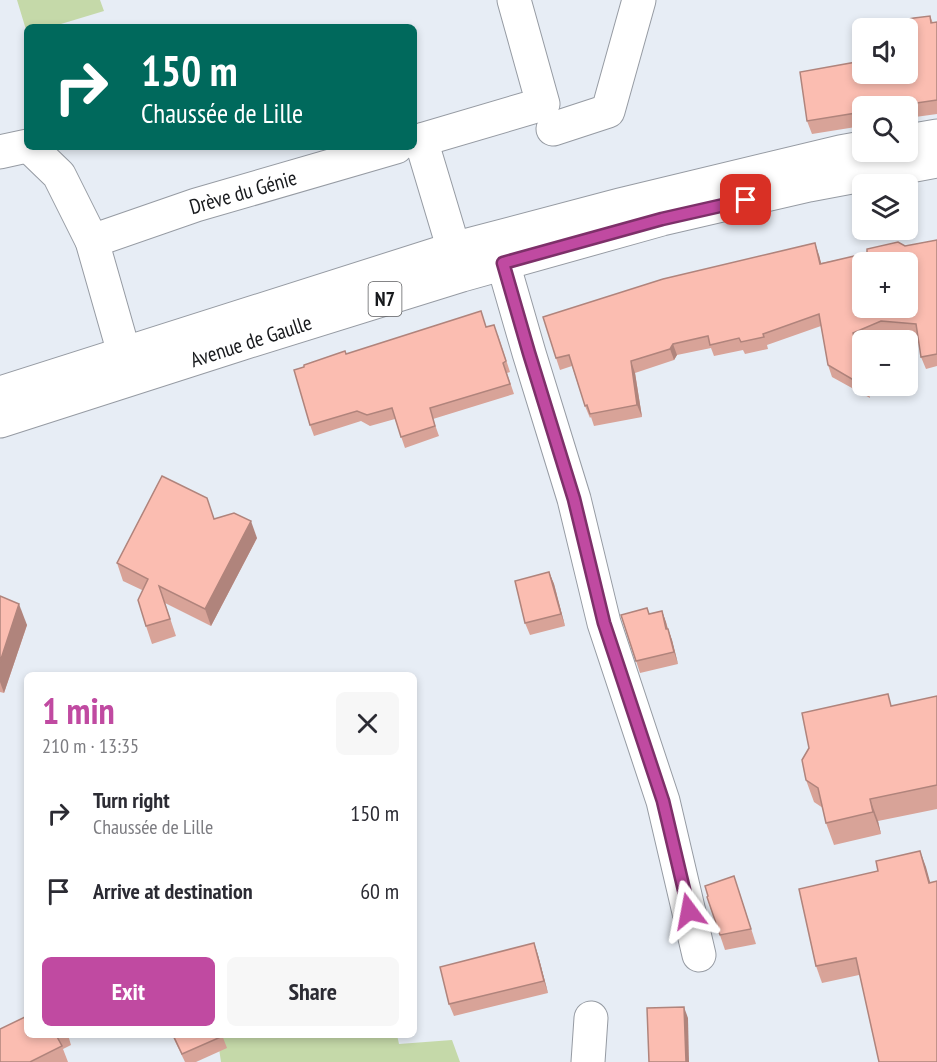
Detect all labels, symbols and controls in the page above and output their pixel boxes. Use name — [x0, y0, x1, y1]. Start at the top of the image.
map controls — [852, 18, 918, 396]
button: sound — [852, 18, 918, 84]
text: 150 m — [141, 43, 238, 98]
icon: right — [42, 48, 120, 126]
text: Chaussée de Lille — [141, 96, 303, 130]
button: search — [852, 96, 918, 162]
street label: Drève du Génie — [186, 164, 300, 220]
pin — [720, 174, 771, 225]
button: layers — [852, 174, 918, 240]
icon: arrive — [729, 183, 762, 216]
button: + — [852, 252, 918, 318]
road number: N7 — [368, 282, 402, 316]
street label: Avenue de Gaulle — [187, 309, 315, 373]
button: − — [852, 330, 918, 396]
text: 1 min — [42, 687, 115, 734]
button: close — [336, 692, 399, 755]
text: 210 m · 13:35 — [42, 733, 139, 759]
text: Turn right — [93, 786, 170, 814]
icon: right — [42, 797, 75, 830]
text: 150 m — [350, 799, 399, 827]
text: Chaussée de Lille — [93, 814, 213, 840]
icon: arrive — [42, 875, 75, 908]
text: Arrive at destination — [93, 877, 253, 905]
text: 60 m — [360, 877, 399, 905]
position arrow — [657, 879, 721, 943]
button: Exit — [42, 957, 215, 1026]
button: Share — [227, 957, 399, 1026]

